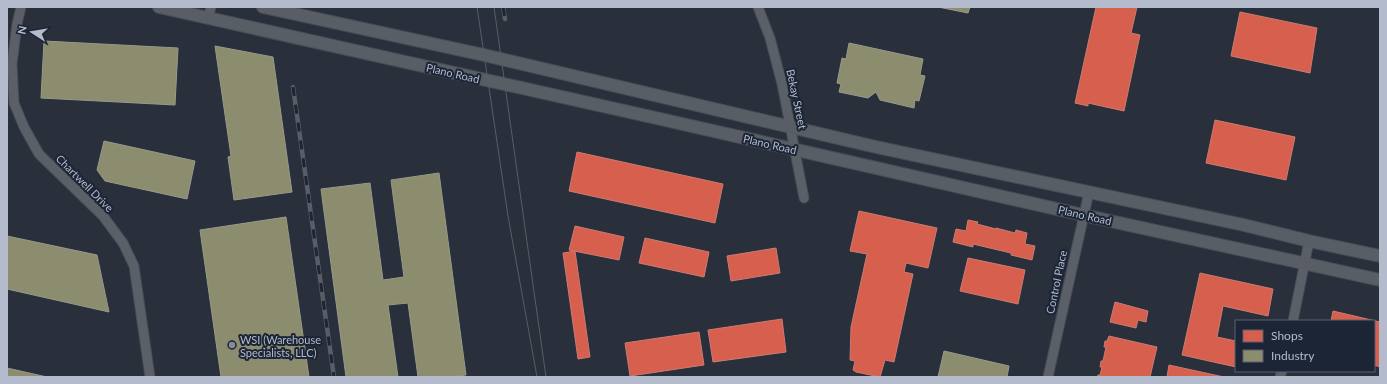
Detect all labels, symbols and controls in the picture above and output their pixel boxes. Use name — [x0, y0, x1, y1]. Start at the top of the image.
north arrow — [12, 12, 52, 52]
text: N — [14, 24, 29, 35]
street label: Plano Road — [425, 61, 481, 85]
street label: Bekay Street — [784, 68, 810, 130]
street label: Plano Road — [742, 132, 798, 156]
street label: Chartwell Drive — [54, 152, 116, 214]
street label: Plano Road — [1057, 203, 1113, 227]
street label: Control Place — [1043, 249, 1069, 315]
legend — [1235, 320, 1375, 372]
text: Shops — [1271, 328, 1303, 343]
place label: WSI (Warehouse Specialists, LLC) — [240, 333, 321, 359]
marker: WSI (Warehouse Specialists, LLC) — [227, 340, 237, 350]
text: Industry — [1271, 348, 1315, 363]

